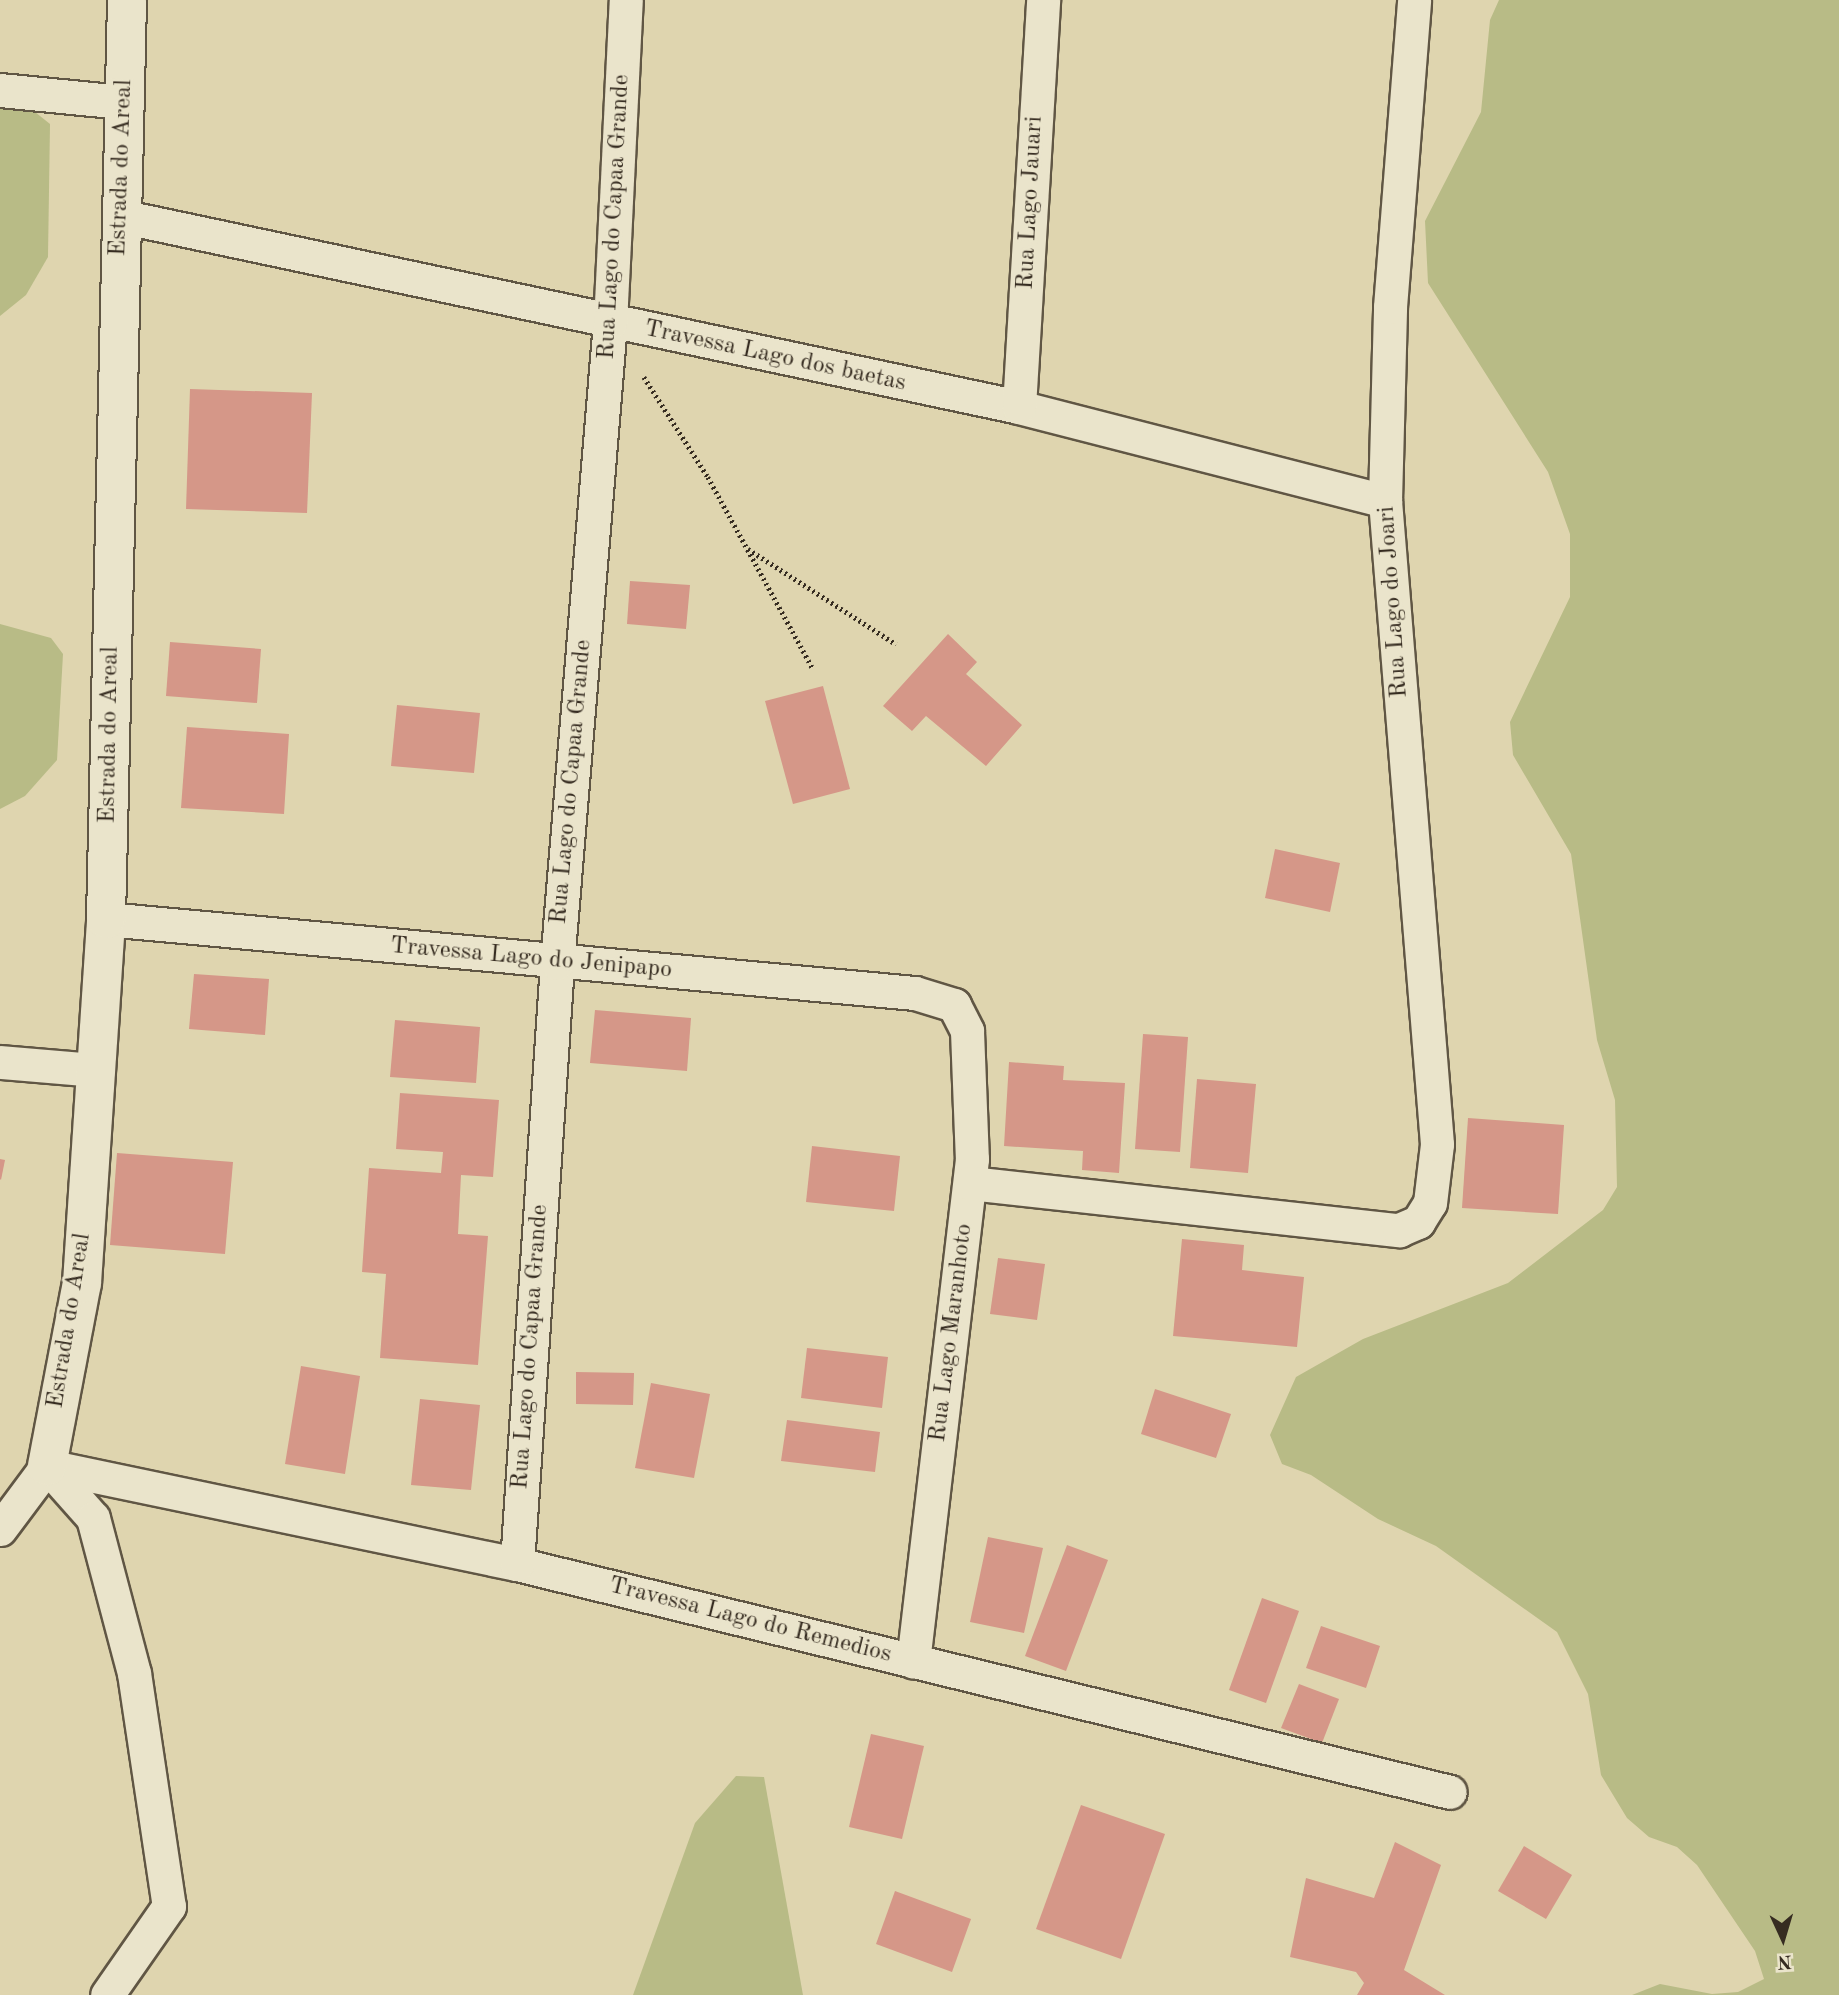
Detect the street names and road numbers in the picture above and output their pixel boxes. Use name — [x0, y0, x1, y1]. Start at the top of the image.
street label: Rua Lago do Capaa Grande — [593, 74, 637, 360]
street label: Estrada do Areal — [105, 79, 139, 257]
street label: Rua Lago Jauari — [1012, 115, 1050, 291]
street label: Travessa Lago dos baetas — [641, 315, 909, 399]
street label: Rua Lago do Joari — [1373, 505, 1415, 699]
street label: Rua Lago do Capaa Grande — [545, 639, 599, 925]
street label: Estrada do Areal — [94, 646, 126, 824]
street label: Travessa Lago do Jenipapo — [389, 932, 673, 986]
street label: Rua Lago do Capaa Grande — [507, 1204, 555, 1490]
street label: Rua Lago Maranhoto — [924, 1222, 980, 1444]
street label: Estrada do Areal — [42, 1231, 98, 1411]
street label: Travessa Lago do Remedios — [606, 1572, 894, 1670]

